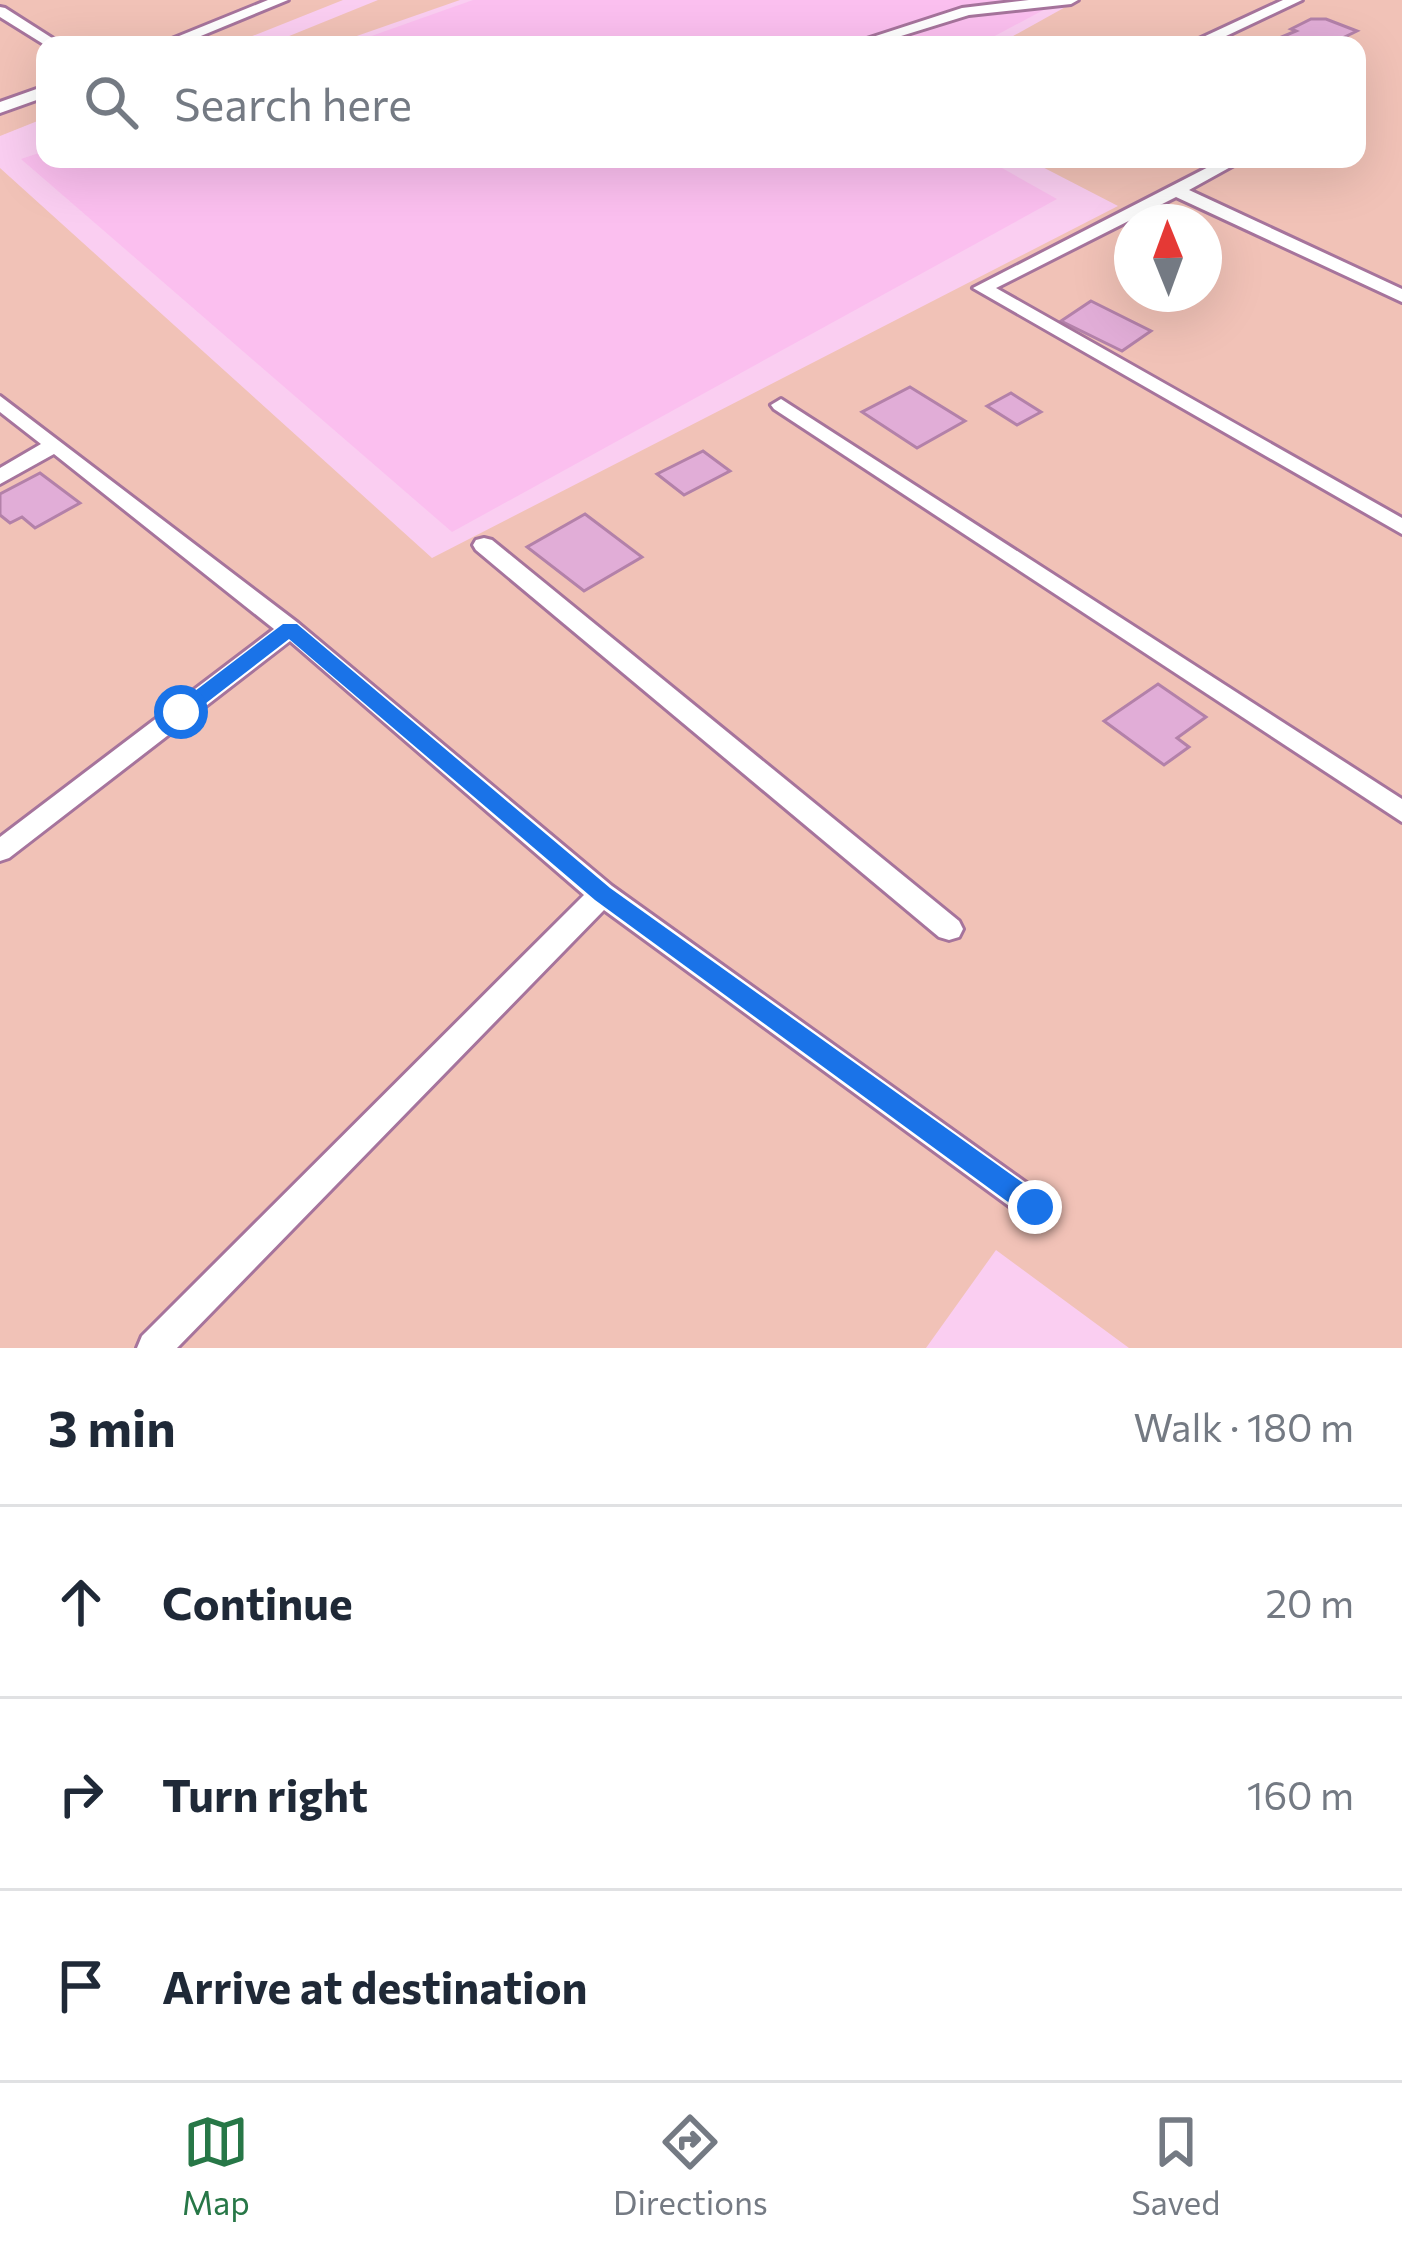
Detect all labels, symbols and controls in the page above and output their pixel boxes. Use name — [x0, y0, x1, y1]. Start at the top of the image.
search box — [36, 36, 1366, 168]
icon: search — [78, 69, 144, 135]
text: Search here — [174, 75, 412, 130]
north arrow — [1114, 204, 1222, 312]
route start — [154, 685, 208, 739]
route end — [1008, 1180, 1062, 1234]
text: 3 min — [48, 1395, 176, 1458]
text: Walk · 180 m — [1133, 1402, 1354, 1450]
icon: ahead — [48, 1569, 114, 1635]
text: Continue — [162, 1574, 353, 1629]
text: 20 m — [1266, 1578, 1354, 1626]
icon: right — [48, 1761, 114, 1827]
text: Turn right — [162, 1766, 368, 1821]
text: 160 m — [1247, 1770, 1354, 1818]
icon: arrive — [48, 1953, 114, 2019]
text: Arrive at destination — [162, 1958, 588, 2013]
tab: Map — [182, 2109, 250, 2222]
tab: Directions — [613, 2109, 768, 2222]
tab: Saved — [1131, 2109, 1220, 2222]

